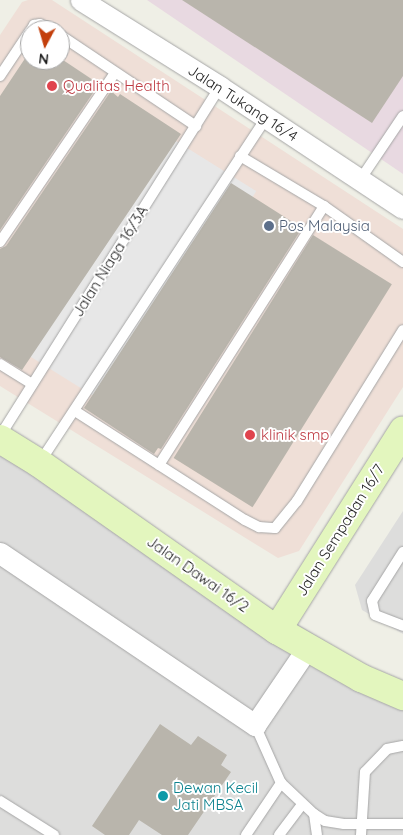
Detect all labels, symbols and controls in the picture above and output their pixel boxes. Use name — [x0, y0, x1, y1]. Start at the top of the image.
north arrow — [20, 20, 70, 70]
text: N — [37, 49, 50, 68]
street label: Jalan Tukang 16/4 — [185, 61, 301, 145]
place label: Qualitas Health — [63, 77, 170, 95]
marker: Qualitas Health — [45, 79, 59, 93]
street label: Jalan Niaga 16/3A — [69, 202, 151, 320]
place label: Pos Malaysia — [279, 217, 370, 235]
marker: Pos Malaysia — [263, 220, 275, 232]
place label: klinik smp — [261, 426, 329, 444]
marker: klinik smp — [243, 428, 257, 442]
street label: Jalan Sempadan 16/7 — [292, 461, 388, 599]
street label: Jalan Dawai 16/2 — [144, 532, 252, 616]
place label: Dewan Kecil Jati MBSA — [173, 778, 258, 813]
marker: Dewan Kecil Jati MBSA — [157, 790, 169, 802]

